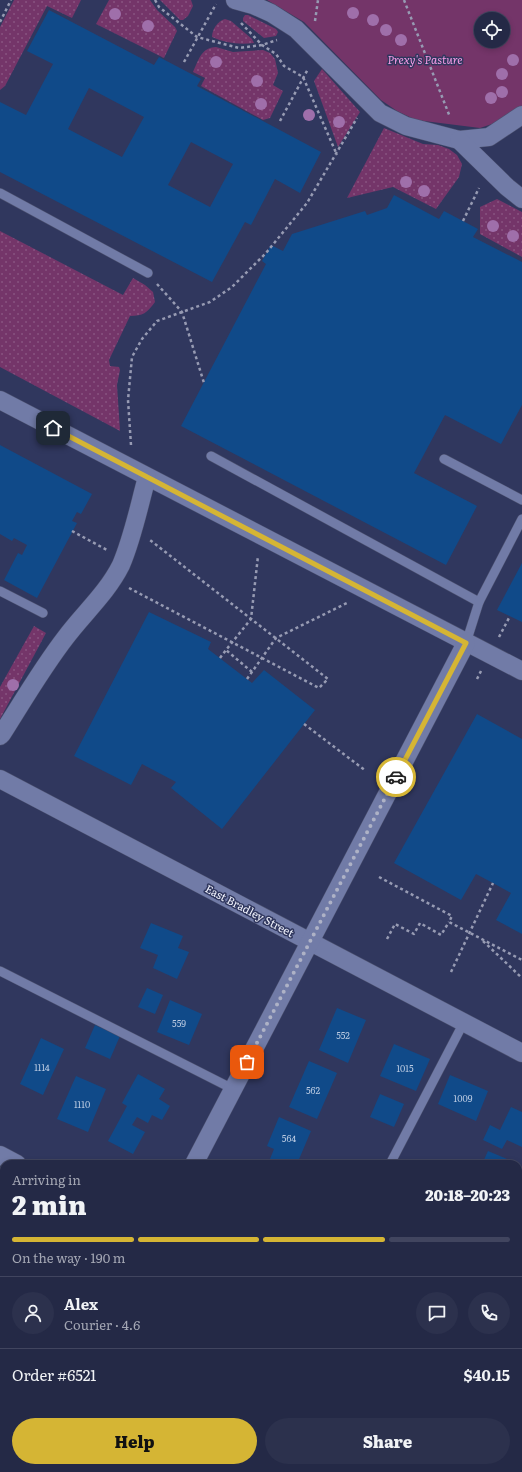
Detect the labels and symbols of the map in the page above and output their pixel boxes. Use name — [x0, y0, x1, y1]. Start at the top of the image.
park label: Prexy's Pasture — [387, 51, 463, 67]
pin — [36, 411, 70, 445]
courier — [376, 757, 416, 797]
street label: East Bradley Street — [203, 880, 298, 940]
house number: 559 — [172, 1016, 186, 1030]
house number: 552 — [336, 1028, 350, 1042]
pin — [230, 1045, 264, 1079]
house number: 1114 — [34, 1060, 50, 1074]
house number: 1015 — [396, 1061, 414, 1075]
house number: 562 — [306, 1083, 320, 1097]
house number: 1009 — [454, 1091, 473, 1105]
house number: 1110 — [74, 1097, 90, 1111]
house number: 564 — [282, 1131, 296, 1145]

